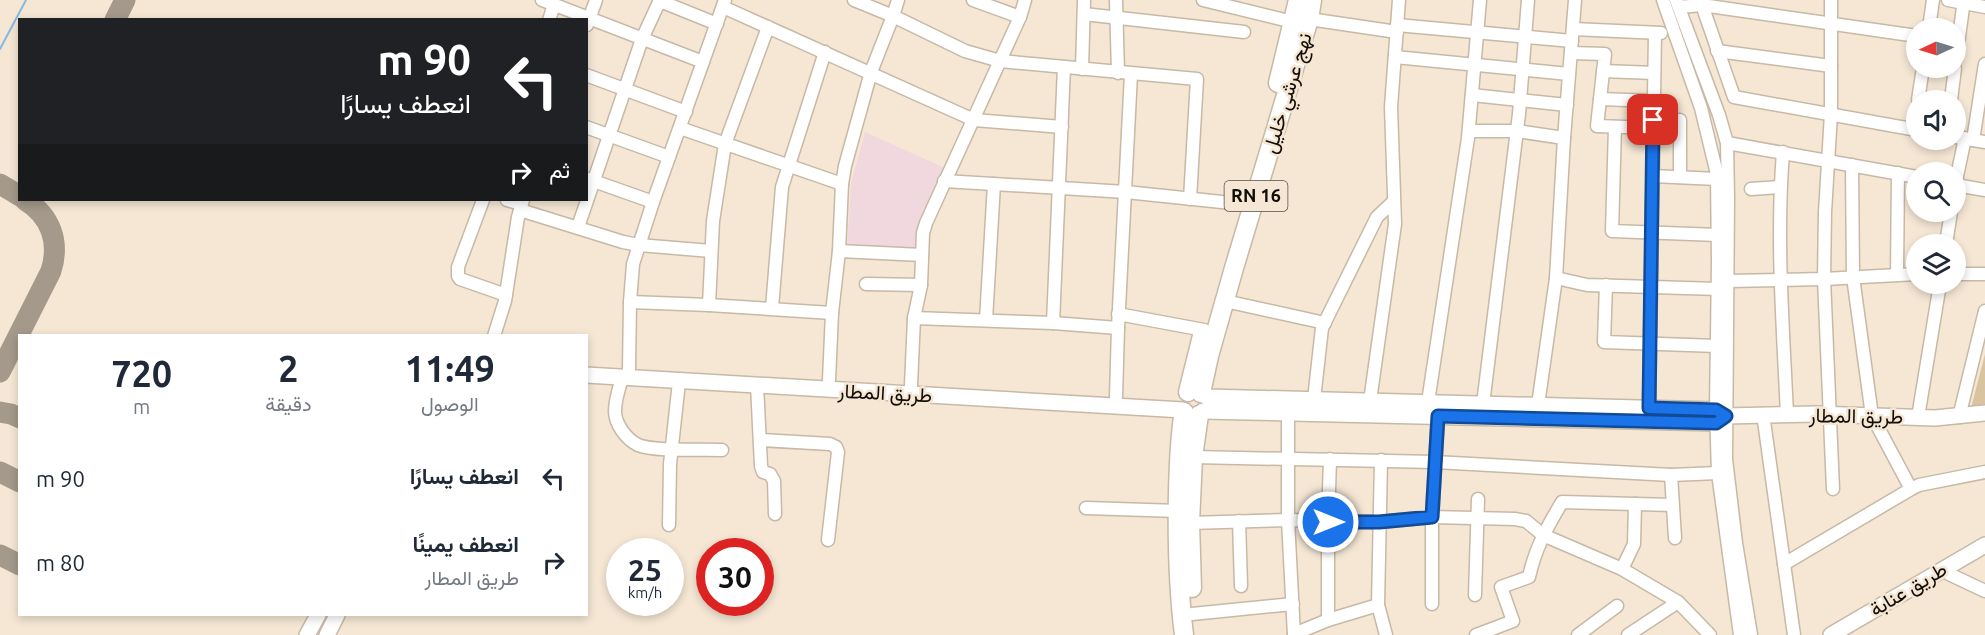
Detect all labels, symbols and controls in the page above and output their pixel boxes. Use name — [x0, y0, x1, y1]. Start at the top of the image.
north arrow — [1906, 18, 1966, 78]
map controls — [1906, 18, 1966, 294]
street label: نهج عرشي خليل — [1257, 30, 1322, 158]
text: 90 m — [377, 36, 471, 83]
icon: left — [492, 42, 570, 120]
text: انعطف يسارًا — [340, 88, 471, 118]
button: sound — [1906, 90, 1966, 150]
pin — [1627, 94, 1678, 145]
icon: arrive — [1636, 103, 1669, 136]
icon: right — [504, 156, 537, 189]
text: ثم — [549, 157, 570, 182]
button: search — [1906, 162, 1966, 222]
road number: RN 16 — [1224, 181, 1288, 211]
button: layers — [1906, 234, 1966, 294]
text: 2 — [278, 348, 299, 389]
text: 11:49 — [405, 348, 495, 389]
text: 720 — [111, 353, 172, 394]
street label: طريق المطار — [836, 378, 933, 408]
text: دقيقة — [265, 392, 312, 415]
text: الوصول — [421, 392, 479, 415]
text: m — [133, 395, 150, 418]
street label: طريق المطار — [1808, 403, 1903, 430]
icon: left — [537, 462, 570, 495]
text: انعطف يسارًا — [410, 463, 519, 488]
text: 90 m — [36, 466, 85, 491]
position arrow — [1296, 490, 1360, 554]
text: انعطف يمينًا — [412, 531, 519, 556]
speed limit sign: 30 — [696, 538, 774, 616]
icon: right — [537, 546, 570, 579]
text: 80 m — [36, 550, 85, 575]
text: 25 — [628, 553, 662, 587]
street label: طريق عنابة — [1865, 557, 1951, 622]
text: طريق المطار — [425, 566, 519, 589]
text: km/h — [628, 584, 662, 601]

